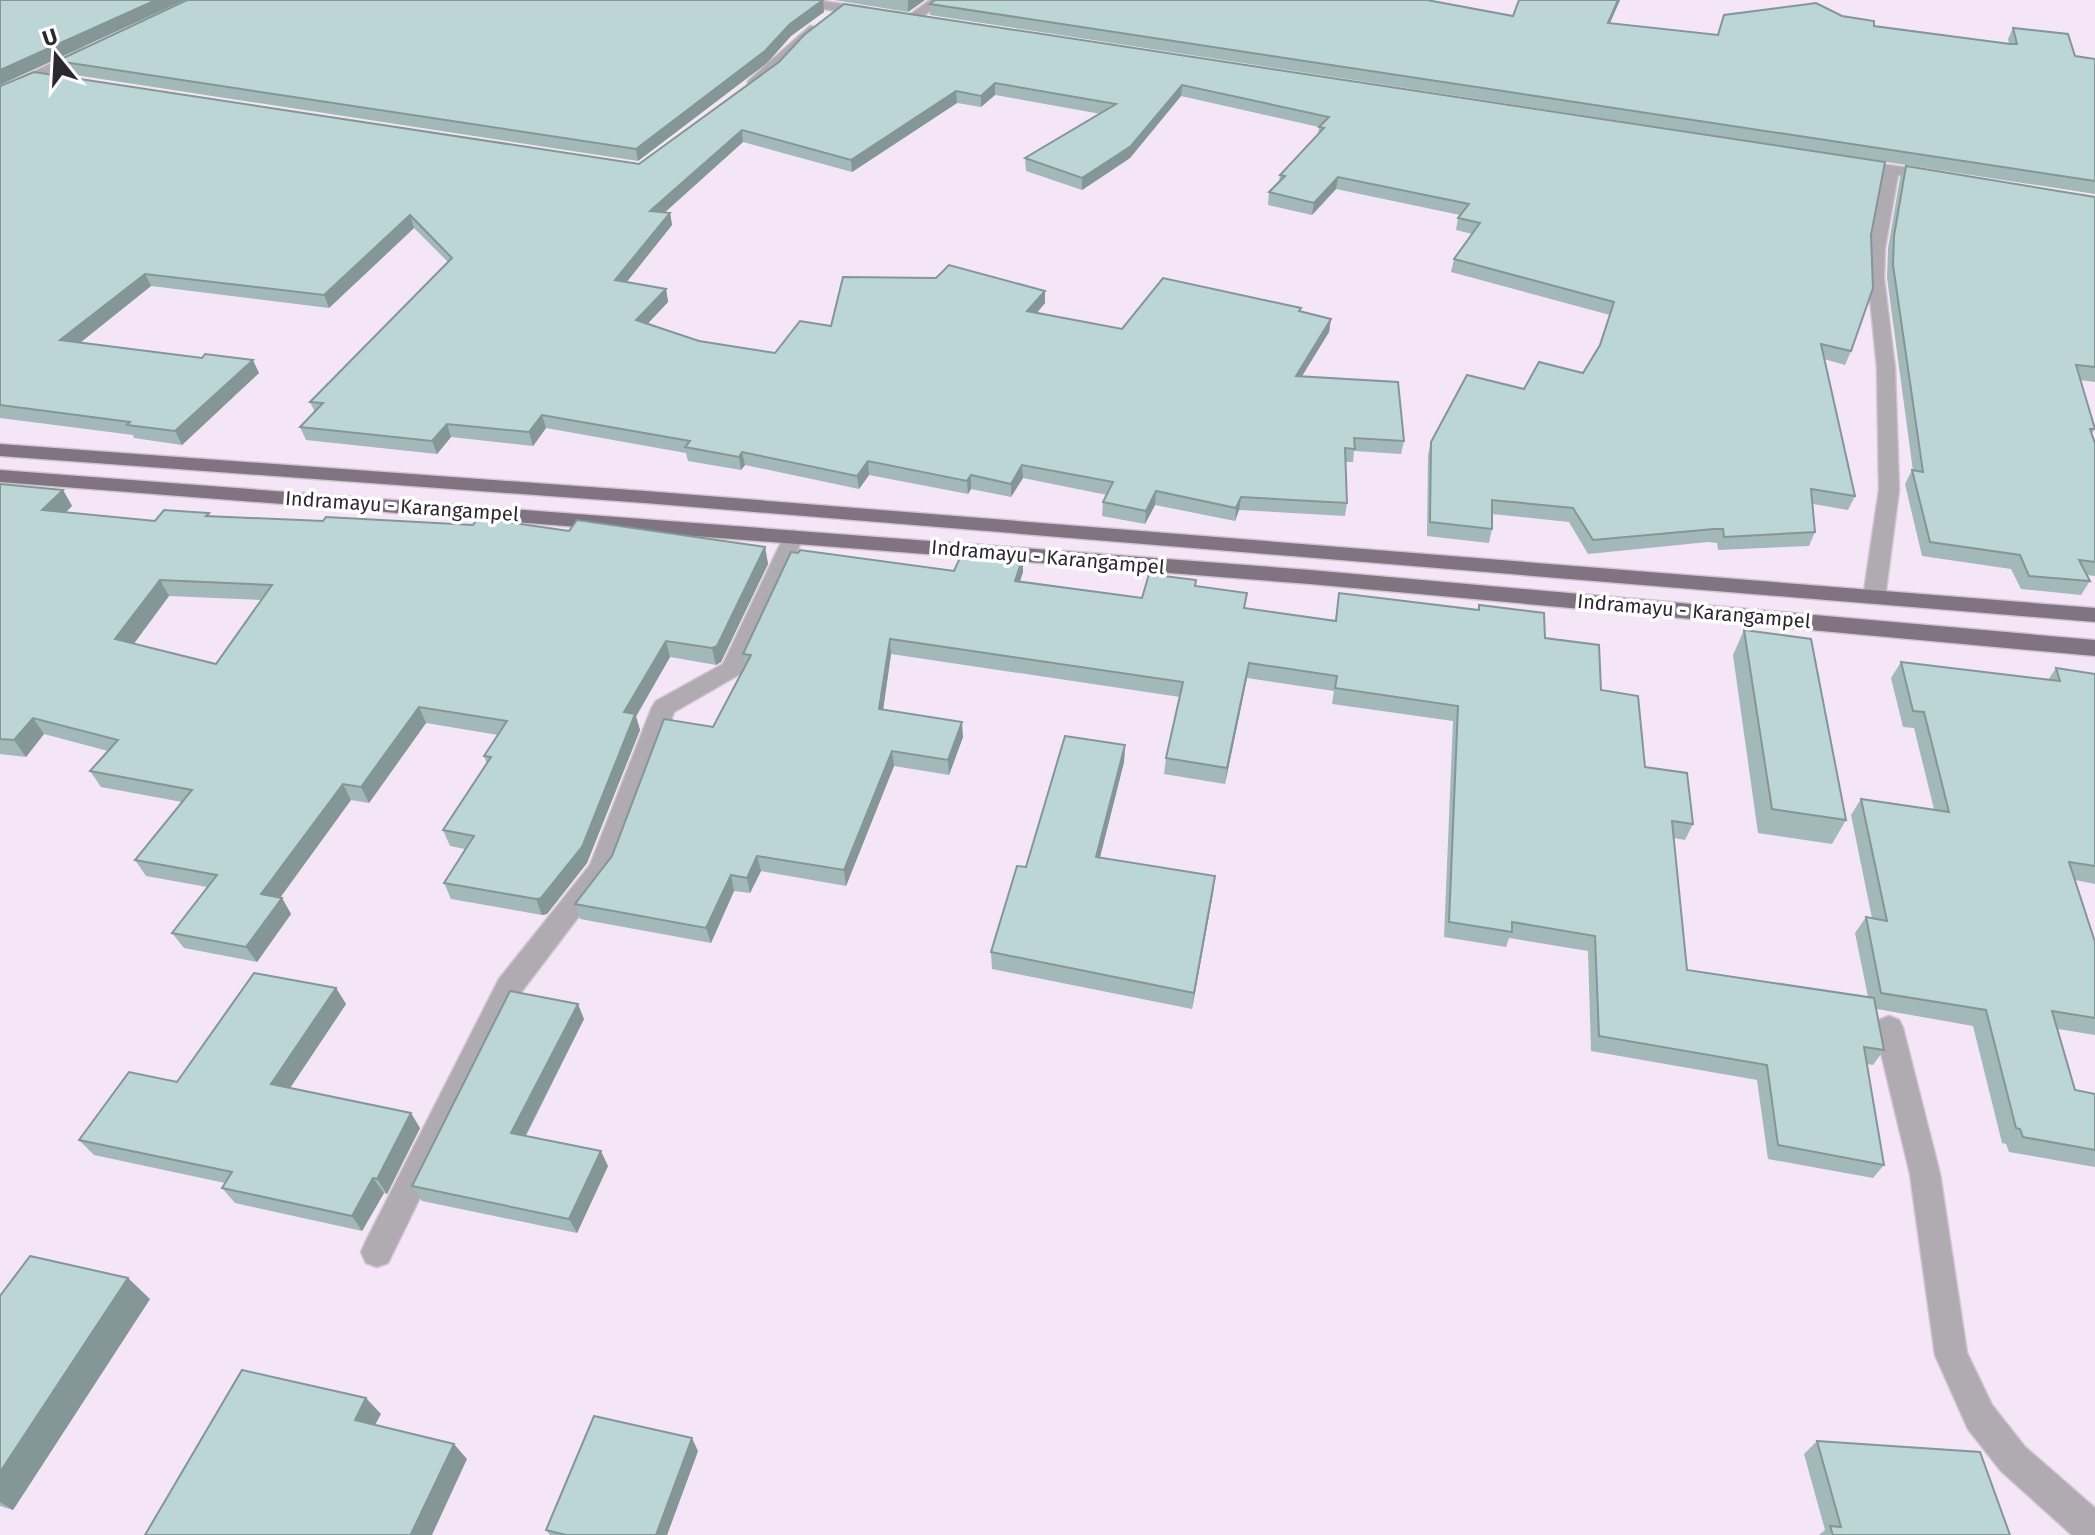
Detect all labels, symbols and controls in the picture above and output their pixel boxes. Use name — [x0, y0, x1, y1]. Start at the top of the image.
north arrow — [16, 16, 96, 96]
text: U — [39, 22, 61, 53]
street label: Indramayu - Karangampel — [284, 486, 520, 526]
street label: Indramayu - Karangampel — [930, 535, 1166, 579]
street label: Indramayu - Karangampel — [1576, 589, 1812, 633]

